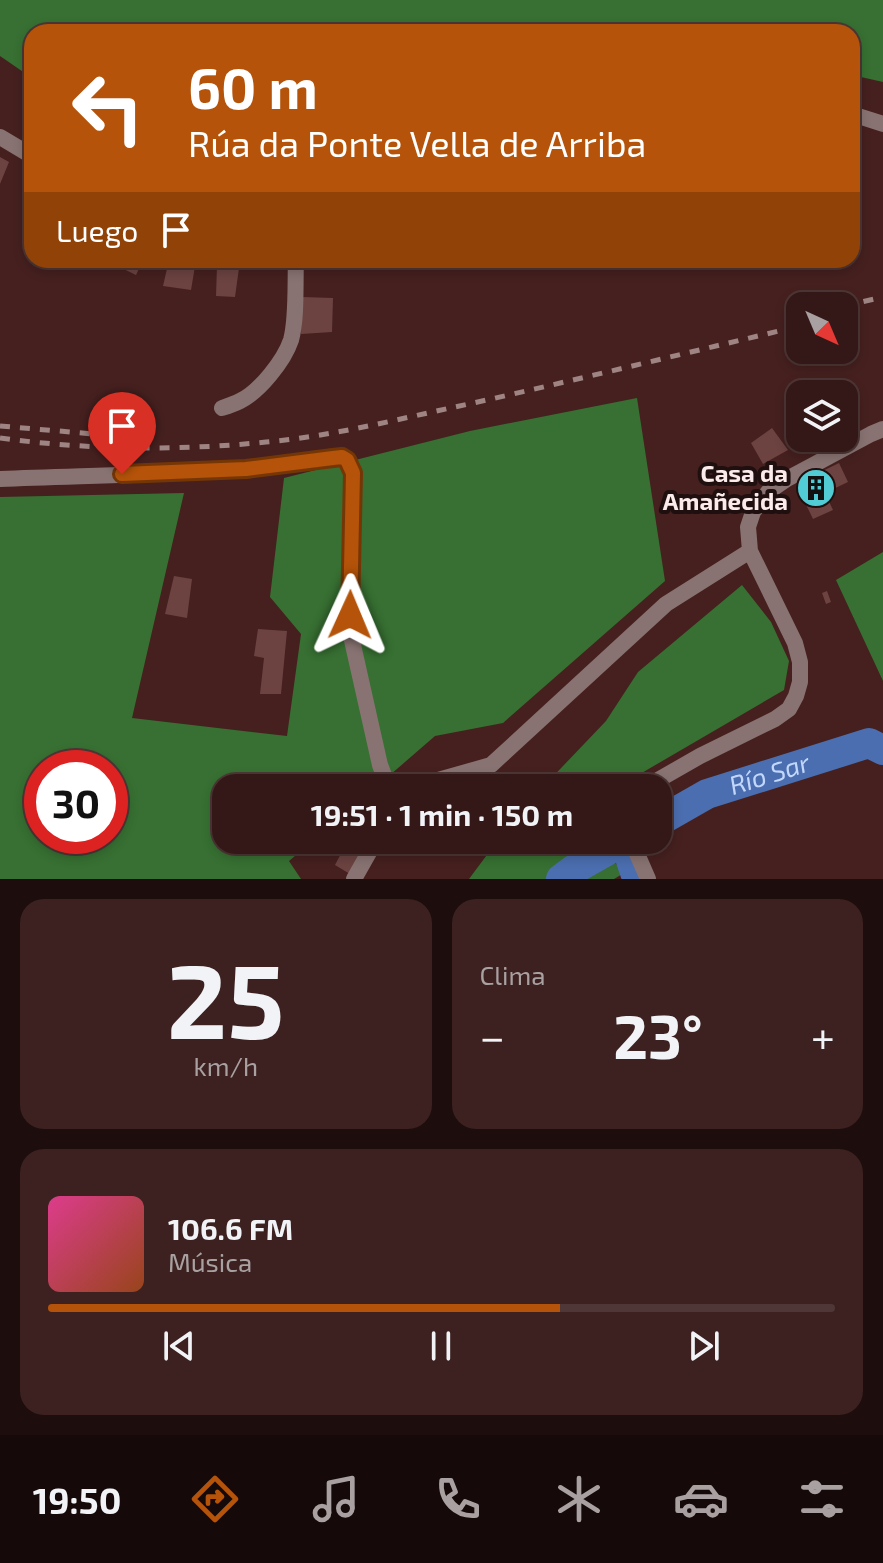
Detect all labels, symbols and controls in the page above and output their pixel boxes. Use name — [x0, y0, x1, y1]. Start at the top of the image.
text: 60 m — [188, 53, 318, 120]
icon: left — [56, 56, 160, 160]
text: Rúa da Ponte Vella de Arriba — [188, 121, 646, 164]
icon: arrive — [154, 208, 198, 252]
text: Luego — [56, 212, 138, 248]
north arrow — [786, 292, 858, 364]
map controls — [786, 292, 858, 452]
button: layers — [786, 380, 858, 452]
pin — [88, 392, 156, 474]
icon: arrive — [100, 404, 144, 448]
place label: Casa da Amañecida — [663, 458, 788, 515]
building icon: Casa da Amañecida — [795, 467, 837, 509]
position arrow — [308, 573, 392, 657]
water label: Río Sar — [725, 745, 814, 800]
speed limit sign: 30 — [24, 750, 128, 854]
text: 19:51 · 1 min · 150 m — [311, 796, 573, 832]
text: 25 — [167, 935, 285, 1060]
text: Clima — [480, 959, 546, 990]
text: 23° — [613, 999, 703, 1071]
text: − — [480, 1009, 505, 1062]
text: + — [811, 1009, 835, 1062]
text: km/h — [193, 1050, 258, 1081]
text: 106.6 FM — [168, 1210, 293, 1246]
text: Música — [168, 1246, 252, 1277]
icon: previous — [157, 1324, 201, 1368]
icon: pause — [419, 1324, 463, 1368]
icon: next — [682, 1324, 726, 1368]
icon: directions — [187, 1471, 243, 1527]
icon: music — [308, 1471, 364, 1527]
icon: phone — [430, 1471, 486, 1527]
icon: climate — [551, 1471, 607, 1527]
icon: car — [673, 1471, 729, 1527]
icon: filters — [794, 1471, 850, 1527]
text: 19:50 — [33, 1478, 121, 1521]

